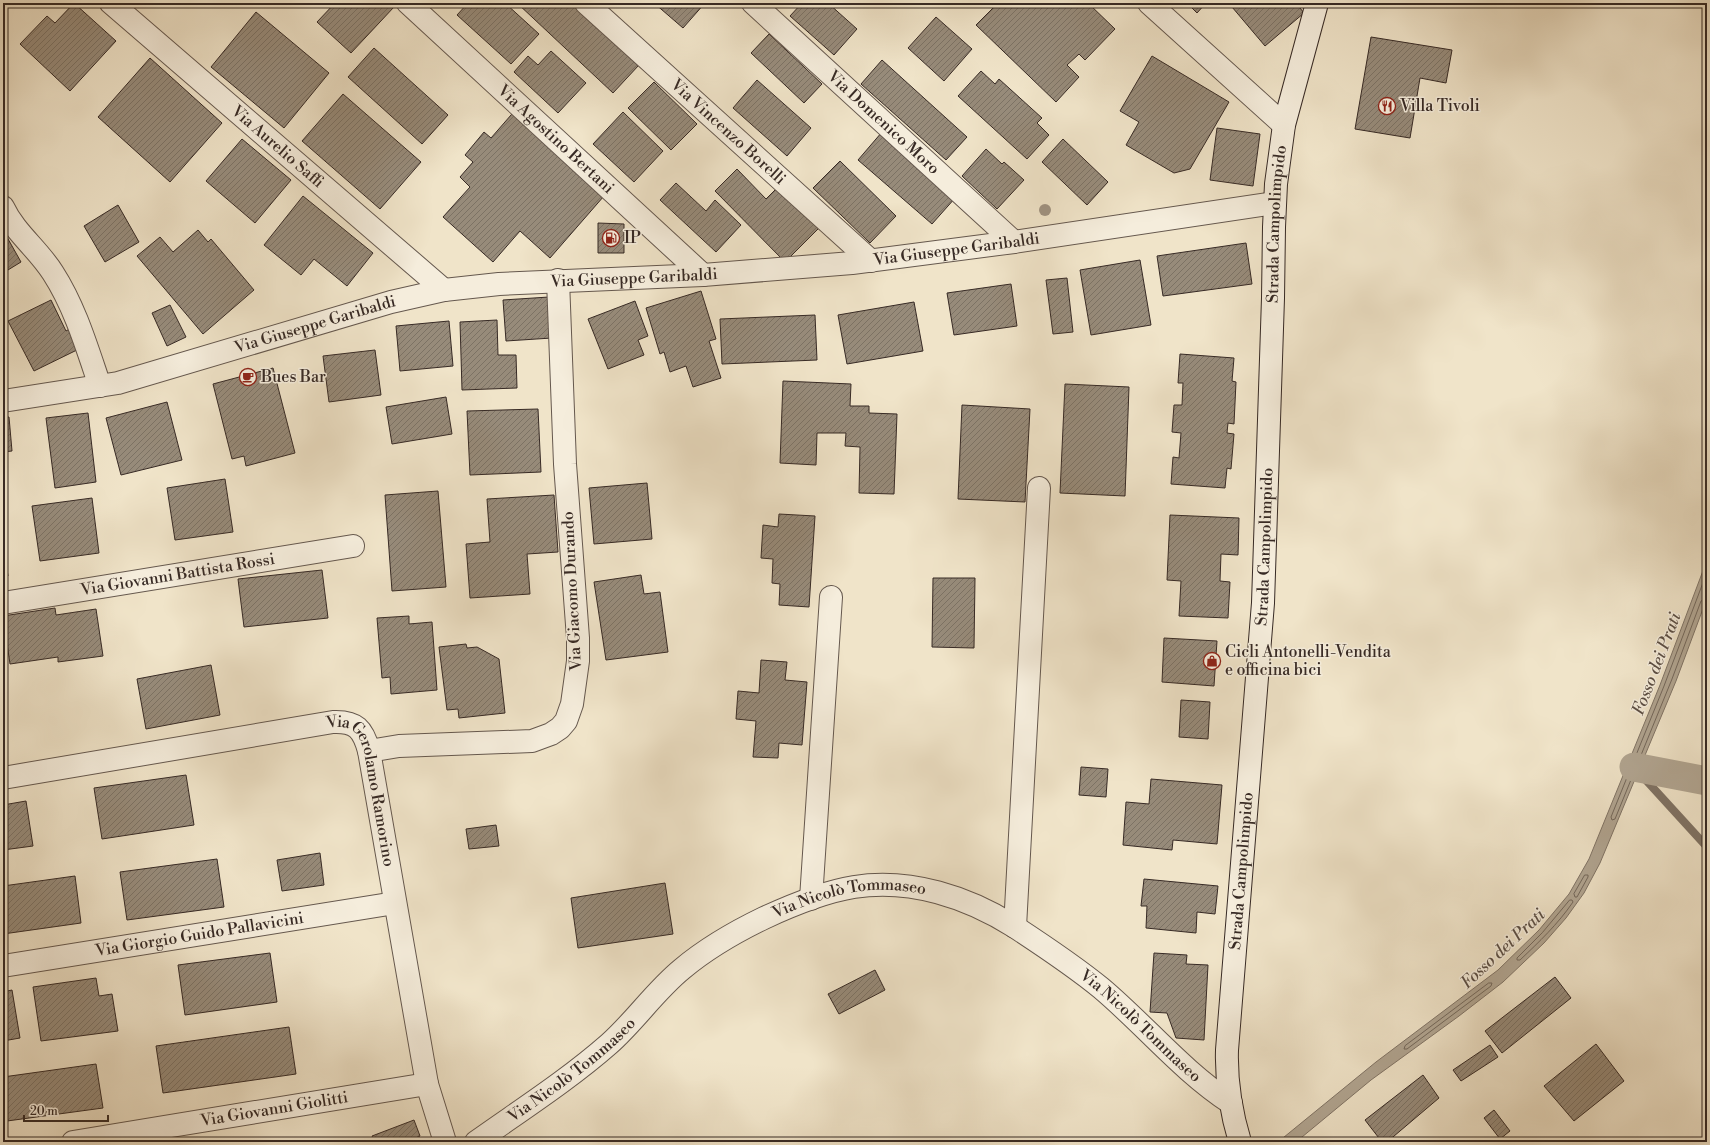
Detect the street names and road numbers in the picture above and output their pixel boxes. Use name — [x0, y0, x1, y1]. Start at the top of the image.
street label: Via Domenico Moro — [823, 66, 944, 179]
street label: Via Vincenzo Borelli — [666, 74, 790, 189]
street label: Via Agostino Bertani — [493, 80, 618, 198]
street label: Via Aurelio Saffi — [226, 101, 328, 192]
street label: Strada Campolimpido — [1263, 144, 1291, 303]
street label: Via Giuseppe Garibaldi — [871, 228, 1041, 270]
street label: Via Giuseppe Garibaldi — [549, 264, 718, 292]
street label: Via Giuseppe Garibaldi — [231, 291, 398, 358]
street label: Strada Campolimpido — [1251, 467, 1277, 627]
street label: Via Giacomo Durando — [558, 511, 586, 672]
street label: Via Giovanni Battista Rossi — [78, 549, 276, 600]
street label: Via Gerolamo Ramorino — [324, 711, 399, 868]
street label: Strada Campolimpido — [1225, 791, 1258, 951]
street label: Via Nicolò Tommaseo — [768, 875, 928, 923]
street label: Via Giorgio Guido Pallavicini — [93, 908, 305, 961]
street label: Via Nicolò Tommaseo — [1075, 965, 1205, 1087]
street label: Via Nicolò Tommaseo — [503, 1013, 640, 1127]
street label: Via Giovanni Giolitti — [198, 1087, 350, 1131]

